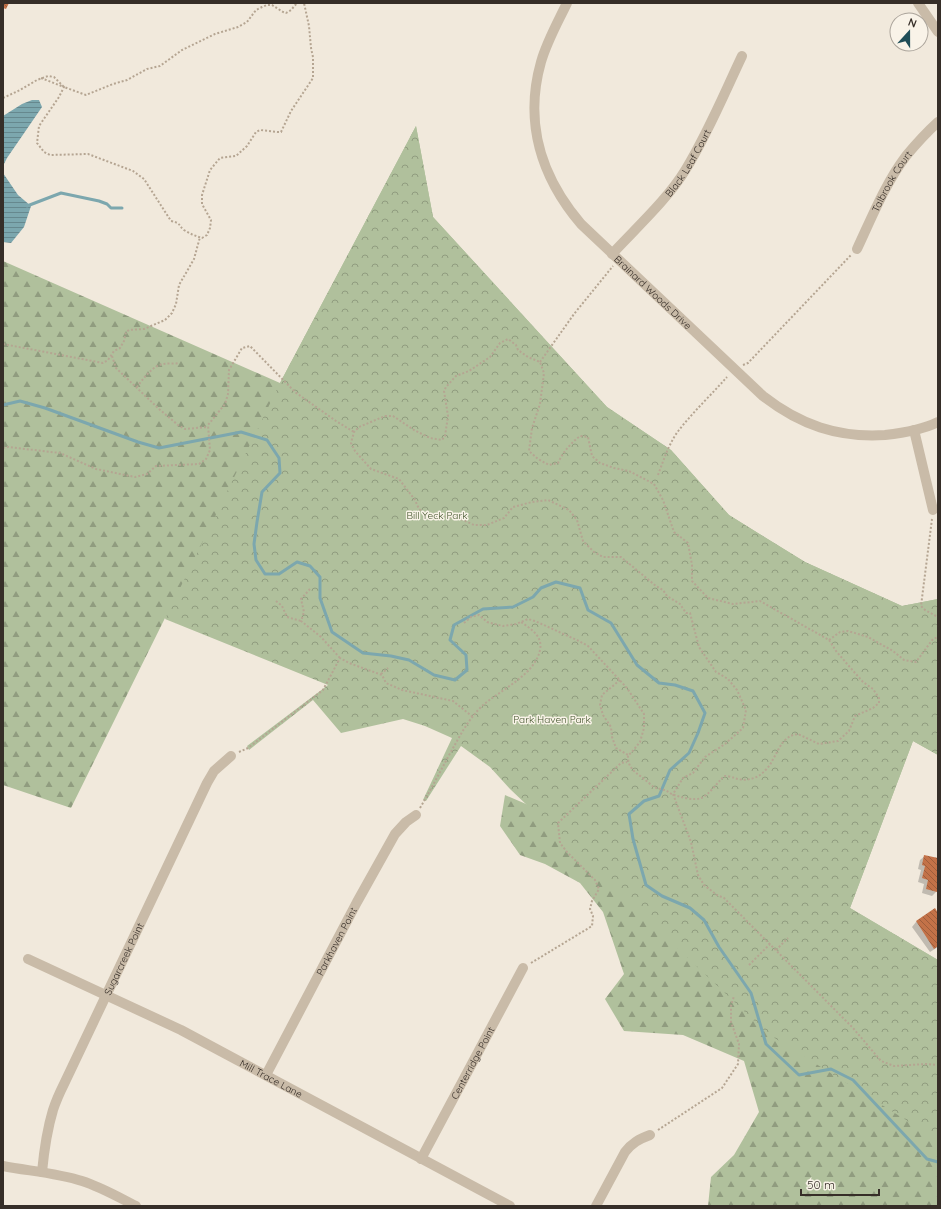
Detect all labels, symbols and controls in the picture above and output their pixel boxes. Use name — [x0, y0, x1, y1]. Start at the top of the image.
north arrow — [889, 12, 929, 52]
text: N — [906, 15, 919, 31]
street label: Black Leaf Court — [662, 126, 714, 199]
street label: Talbrook Court — [868, 147, 915, 214]
street label: Brainard Woods Drive — [612, 252, 695, 332]
park label: Bill Yeck Park — [406, 509, 468, 522]
park label: Park Haven Park — [513, 713, 591, 726]
street label: Parkhaven Point — [313, 904, 360, 978]
street label: Sugarcreek Point — [101, 920, 147, 997]
street label: Centerridge Point — [448, 1024, 497, 1101]
street label: Mill Trace Lane — [238, 1056, 305, 1101]
scale bar — [801, 1171, 879, 1197]
text: 50 m — [807, 1177, 835, 1192]

